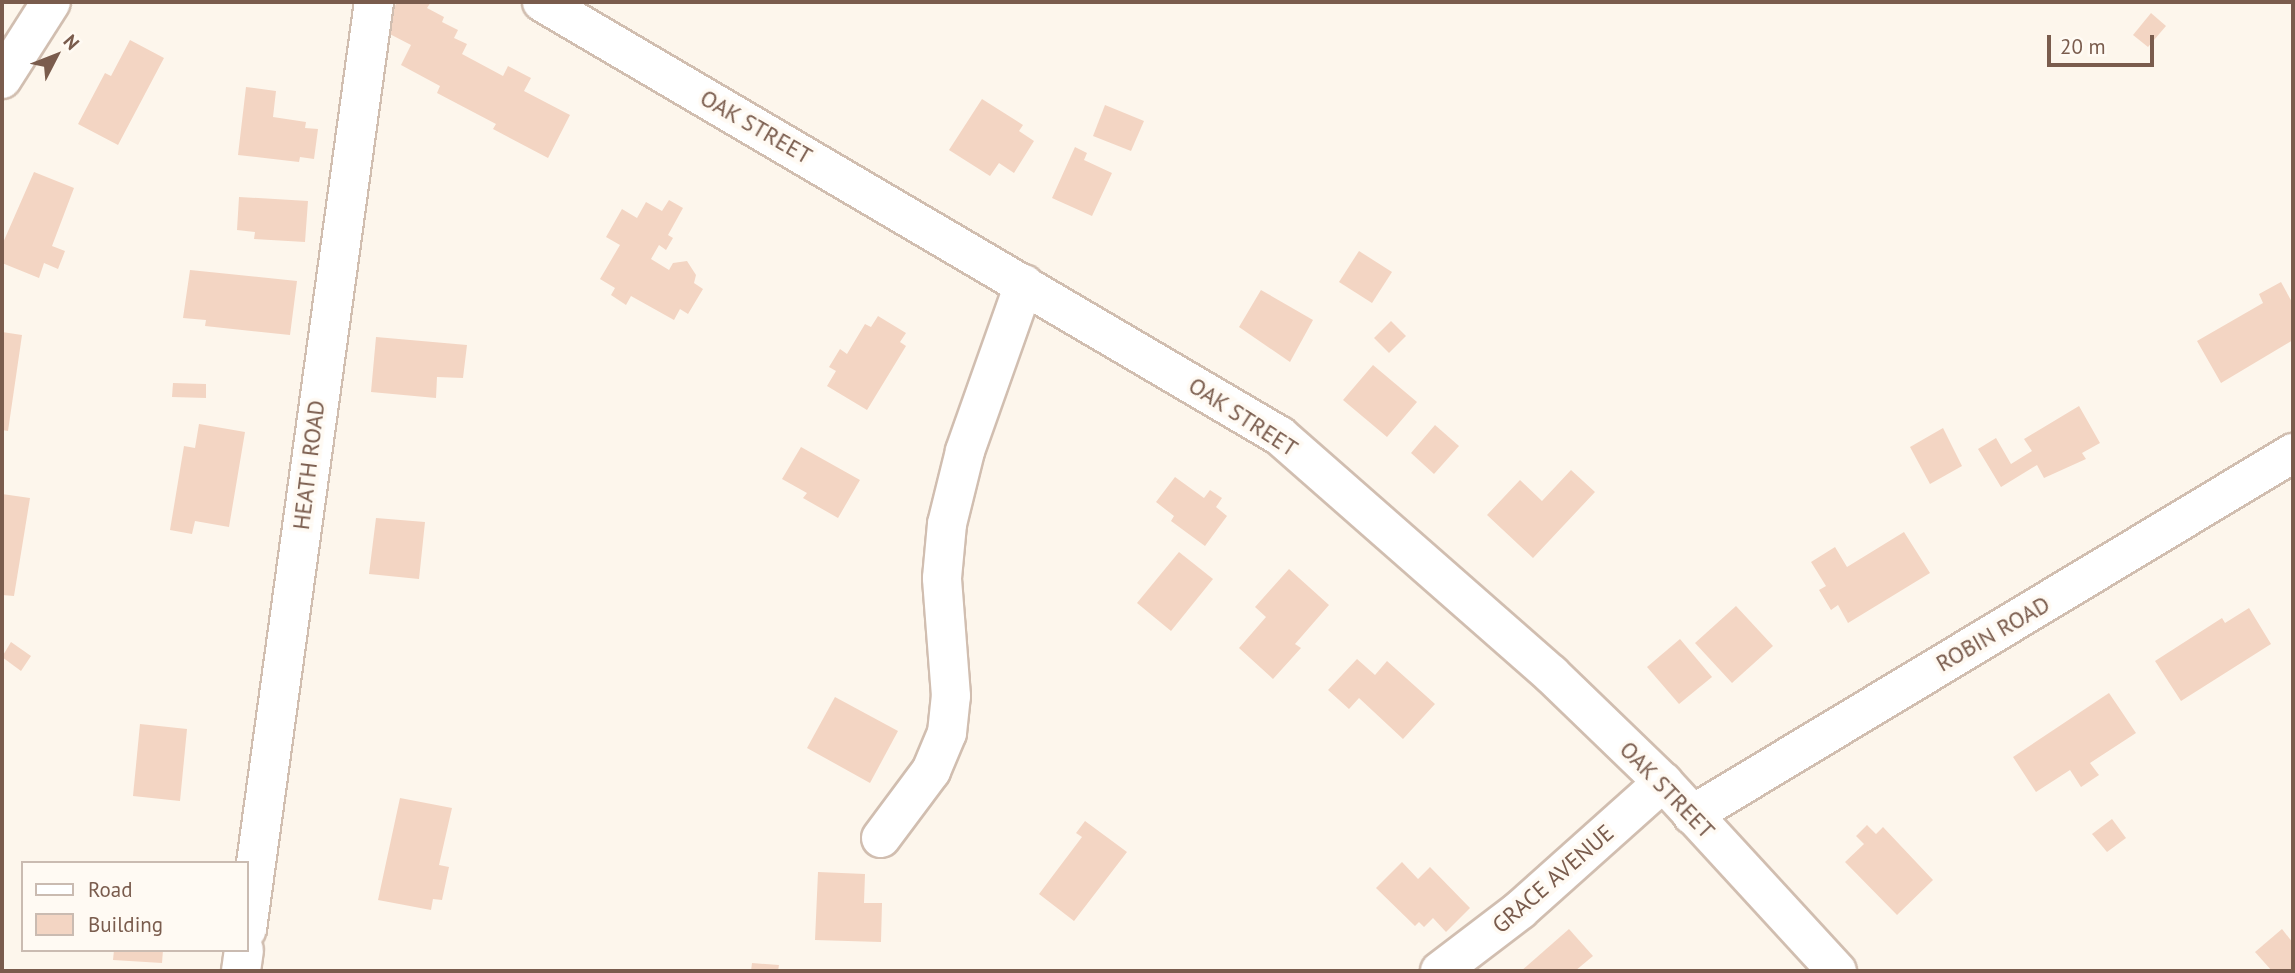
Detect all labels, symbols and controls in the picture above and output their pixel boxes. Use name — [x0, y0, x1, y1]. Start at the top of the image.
north arrow — [21, 21, 91, 91]
scale bar — [2050, 21, 2157, 65]
text: N — [59, 29, 85, 55]
text: 20 m — [2060, 33, 2106, 60]
street label: OAK STREET — [695, 84, 817, 170]
street label: OAK STREET — [1183, 371, 1303, 463]
street label: HEATH ROAD — [287, 399, 331, 531]
street label: ROBIN ROAD — [1931, 590, 2055, 678]
street label: OAK STREET — [1614, 736, 1720, 844]
street label: GRACE AVENUE — [1486, 819, 1620, 939]
legend — [21, 861, 248, 952]
text: Road — [88, 876, 132, 903]
text: Building — [88, 911, 163, 938]

